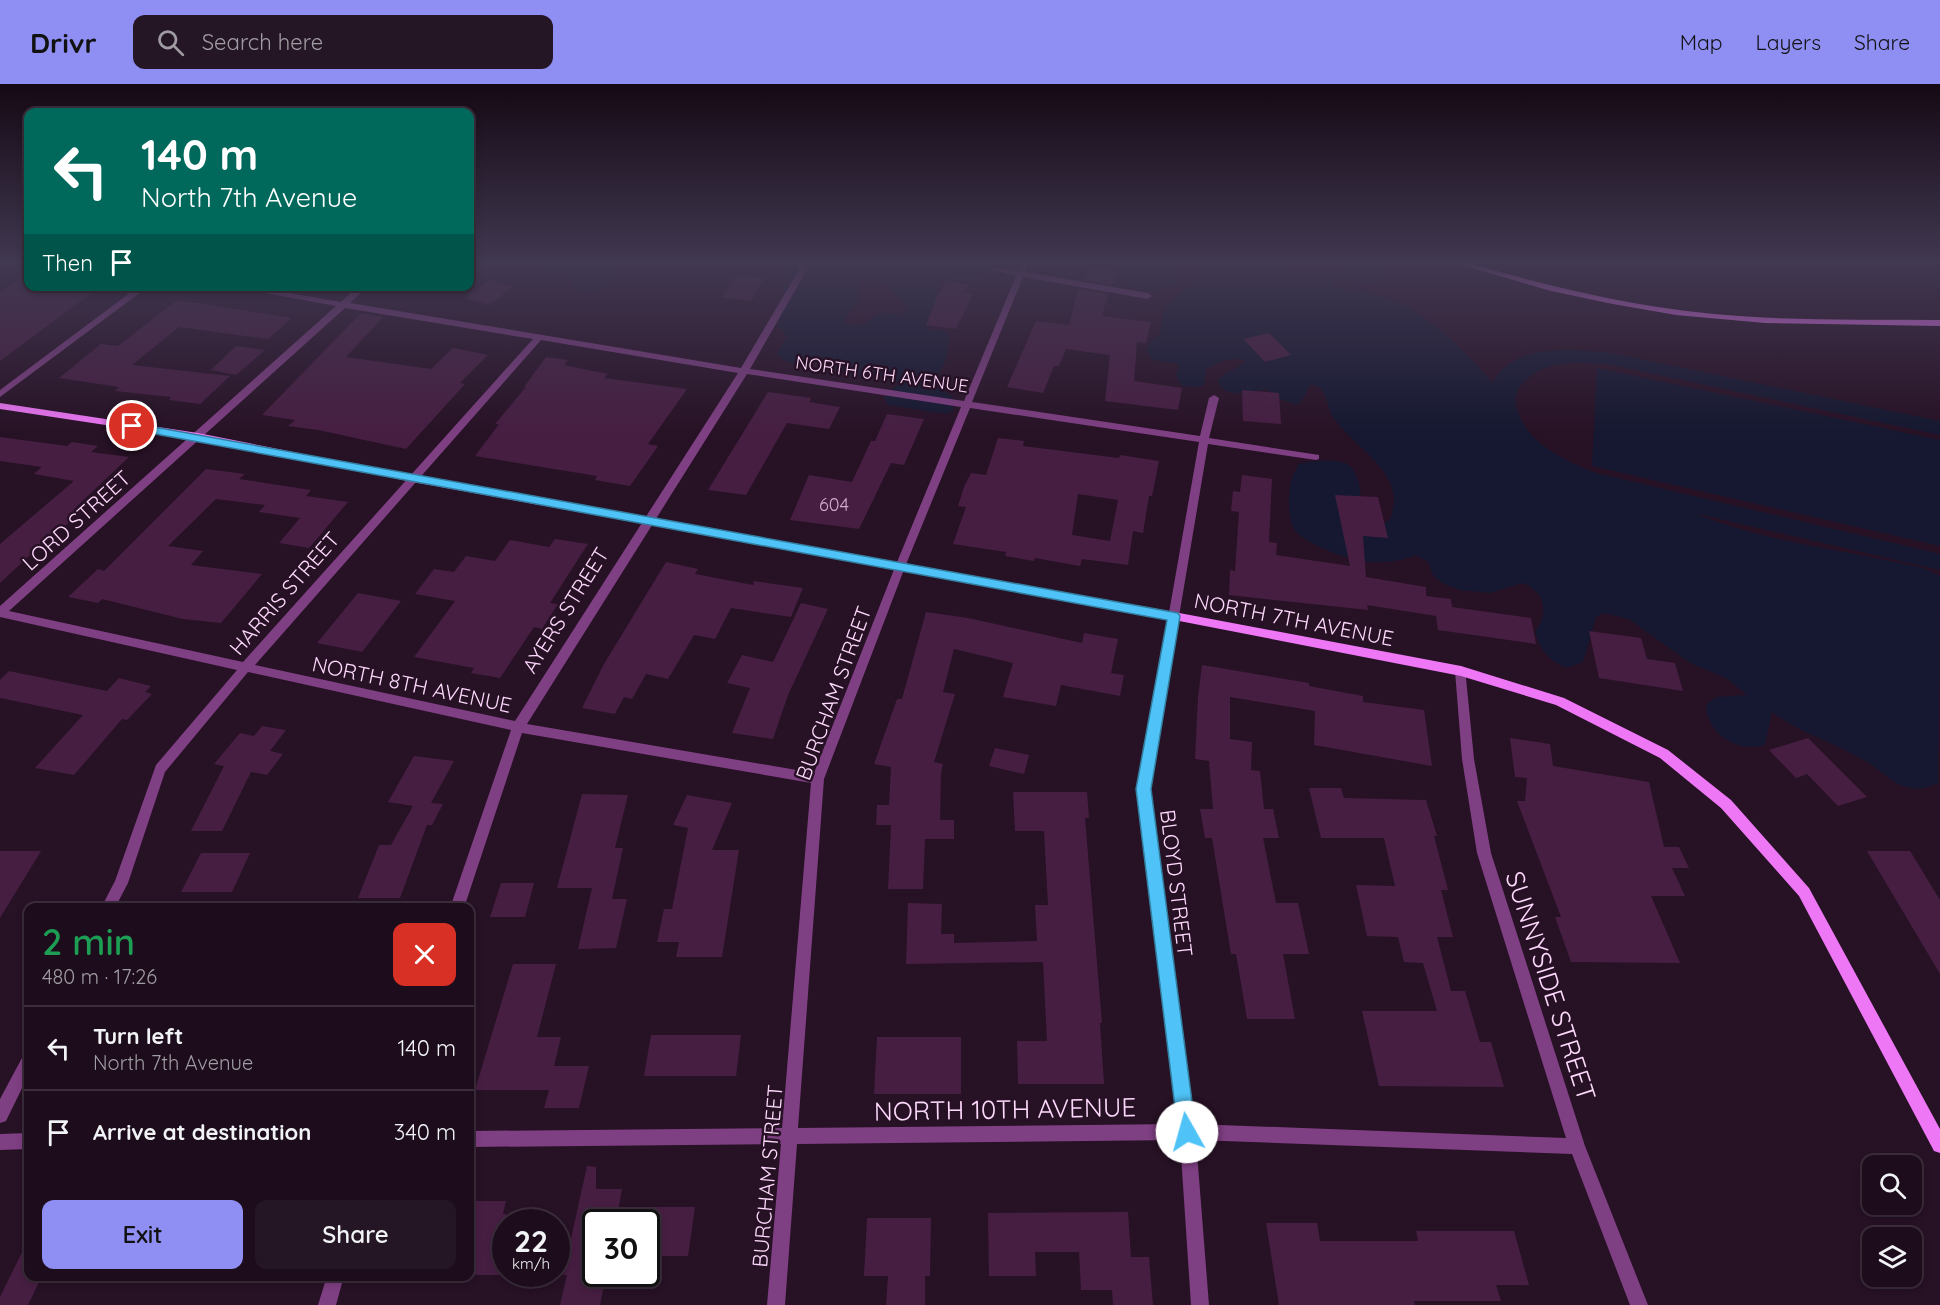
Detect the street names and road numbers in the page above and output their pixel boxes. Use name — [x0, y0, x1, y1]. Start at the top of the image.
street label: NORTH 6TH AVENUE — [794, 350, 970, 398]
street label: LORD STREET — [16, 464, 136, 576]
street label: HARRIS STREET — [223, 526, 345, 660]
street label: AYERS STREET — [516, 542, 614, 678]
street label: NORTH 7TH AVENUE — [1192, 587, 1396, 651]
street label: BURCHAM STREET — [789, 603, 877, 783]
street label: NORTH 8TH AVENUE — [310, 650, 514, 718]
street label: BLOYD STREET — [1155, 808, 1199, 958]
street label: SUNNYSIDE STREET — [1498, 867, 1604, 1105]
street label: BURCHAM STREET — [746, 1084, 788, 1268]
street label: NORTH 10TH AVENUE — [874, 1090, 1136, 1128]

